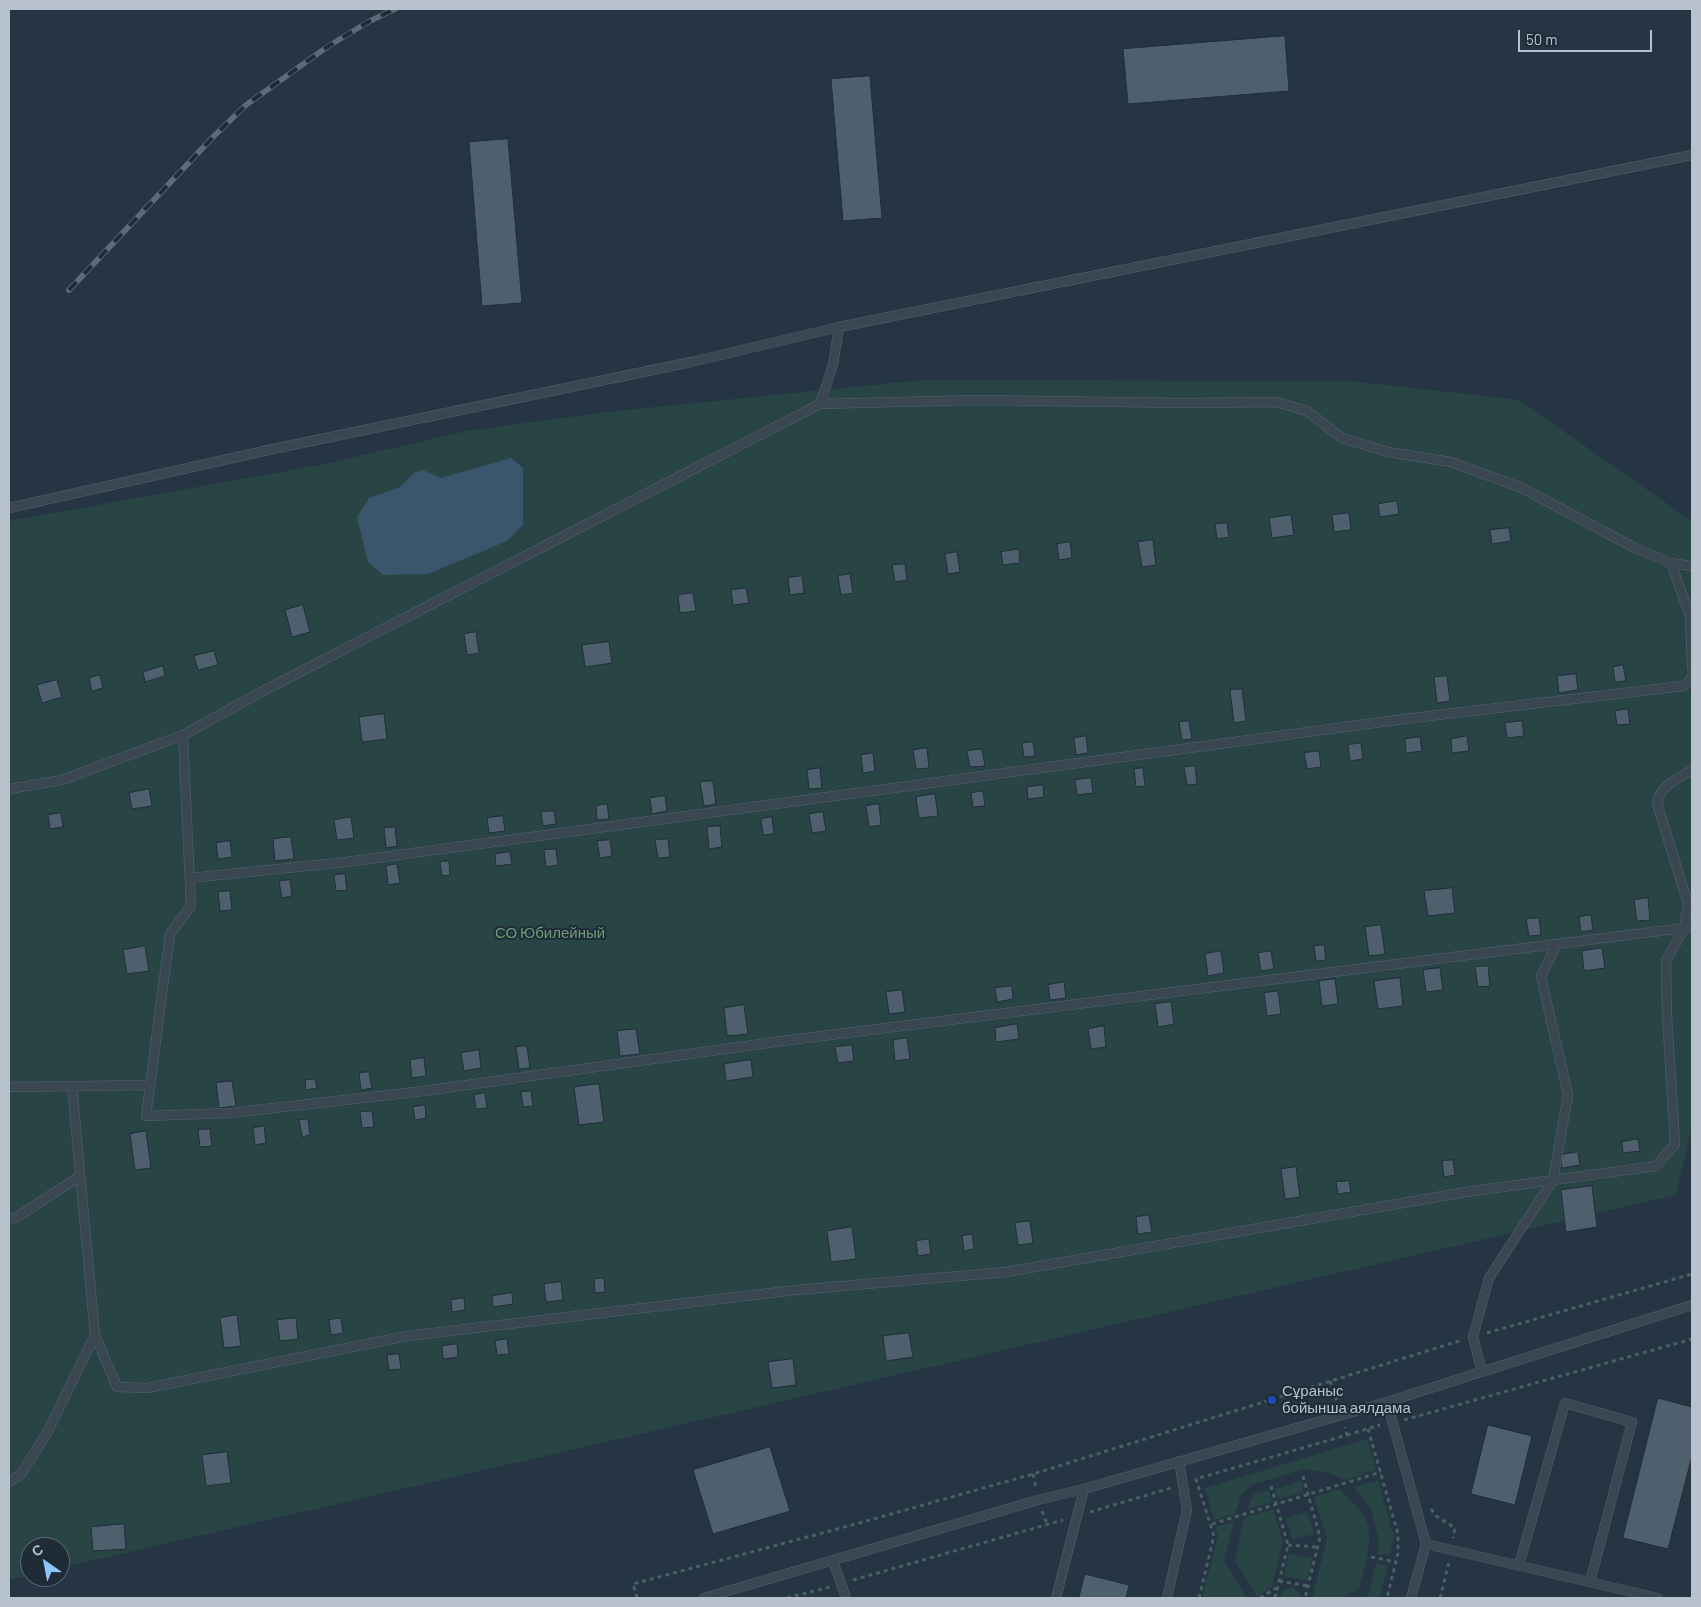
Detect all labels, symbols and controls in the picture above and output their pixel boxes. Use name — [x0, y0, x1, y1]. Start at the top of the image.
scale bar — [1521, 20, 1655, 52]
text: 50 m — [1526, 30, 1558, 48]
park label: СО Юбилейный — [495, 924, 605, 942]
place label: Сұраныс бойынша аялдама — [1282, 1382, 1411, 1417]
marker: Сұраныс бойынша аялдама — [1266, 1394, 1278, 1406]
north arrow — [20, 1537, 70, 1587]
text: С — [28, 1540, 46, 1560]

